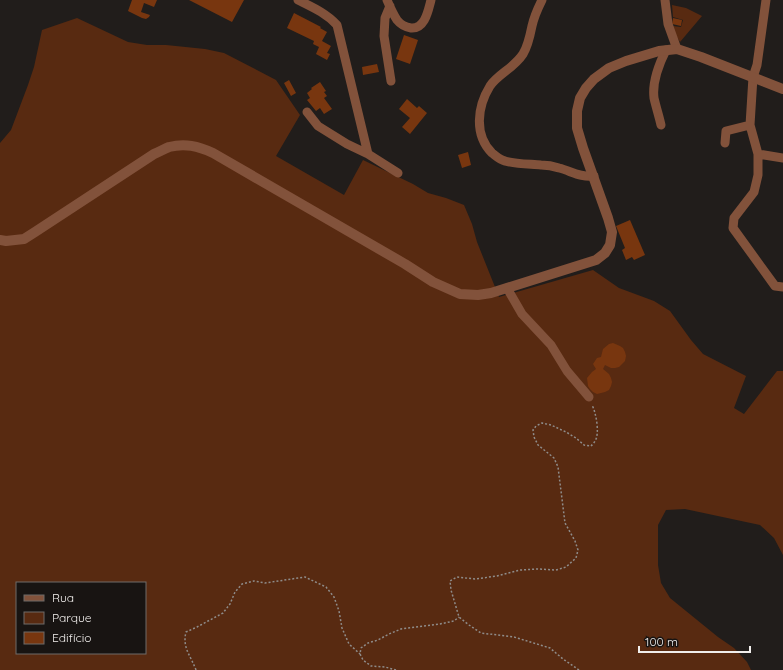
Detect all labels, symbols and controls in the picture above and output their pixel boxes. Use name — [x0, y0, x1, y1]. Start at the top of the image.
legend — [16, 582, 146, 654]
text: Rua — [52, 590, 74, 605]
text: Parque — [52, 610, 92, 625]
scale bar — [639, 628, 750, 654]
text: Edifício — [52, 630, 92, 645]
text: 100 m — [645, 634, 678, 649]

